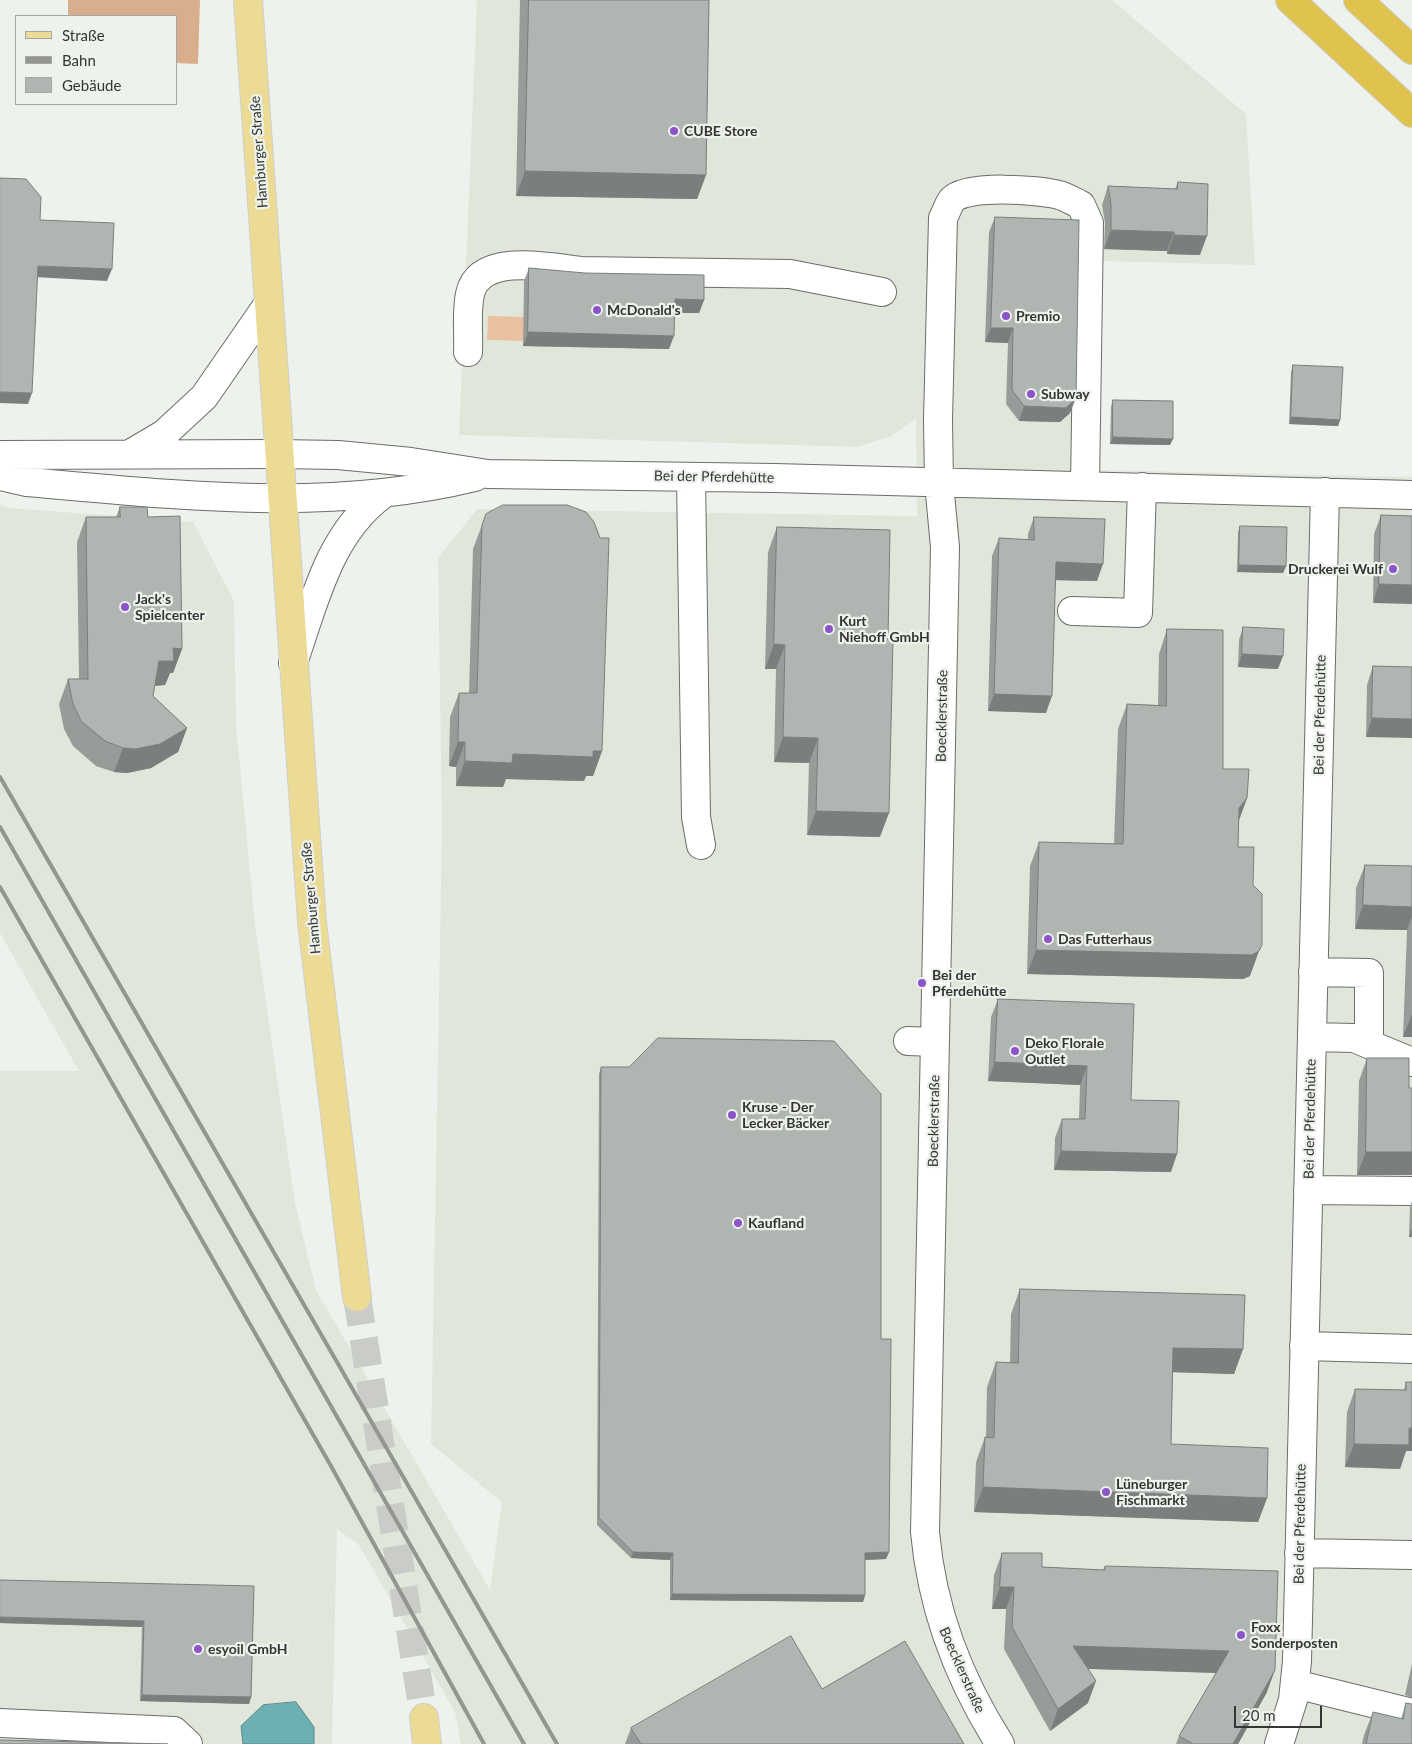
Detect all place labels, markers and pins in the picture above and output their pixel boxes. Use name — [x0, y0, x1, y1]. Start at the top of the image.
place label: CUBE Store — [684, 123, 757, 139]
marker: CUBE Store — [668, 125, 680, 137]
place label: McDonald's — [607, 302, 681, 318]
marker: McDonald's — [591, 304, 603, 316]
place label: Premio — [1016, 308, 1060, 324]
marker: Premio — [1000, 310, 1012, 322]
place label: Subway — [1041, 386, 1090, 402]
marker: Subway — [1025, 388, 1037, 400]
place label: Druckerei Wulf — [1288, 561, 1383, 577]
marker: Druckerei Wulf — [1387, 563, 1399, 575]
place label: Jack's Spielcenter — [135, 591, 205, 624]
marker: Jack's Spielcenter — [119, 601, 131, 613]
place label: Kurt Niehoff GmbH — [839, 613, 930, 646]
marker: Kurt Niehoff GmbH — [823, 623, 835, 635]
place label: Das Futterhaus — [1058, 931, 1152, 947]
marker: Das Futterhaus — [1042, 933, 1054, 945]
place label: Bei der Pferdehütte — [932, 967, 1006, 1000]
marker: Bei der Pferdehütte — [916, 977, 928, 989]
place label: Deko Florale Outlet — [1025, 1035, 1104, 1068]
marker: Deko Florale Outlet — [1009, 1045, 1021, 1057]
place label: Kruse - Der Lecker Bäcker — [742, 1099, 829, 1132]
marker: Kruse - Der Lecker Bäcker — [726, 1109, 738, 1121]
place label: Kaufland — [748, 1215, 804, 1231]
marker: Kaufland — [732, 1217, 744, 1229]
place label: Lüneburger Fischmarkt — [1116, 1476, 1187, 1508]
marker: Lüneburger Fischmarkt — [1100, 1486, 1112, 1498]
place label: Foxx Sonderposten — [1251, 1619, 1338, 1651]
marker: Foxx Sonderposten — [1235, 1629, 1247, 1641]
place label: esyoil GmbH — [208, 1641, 287, 1657]
marker: esyoil GmbH — [192, 1643, 204, 1655]

